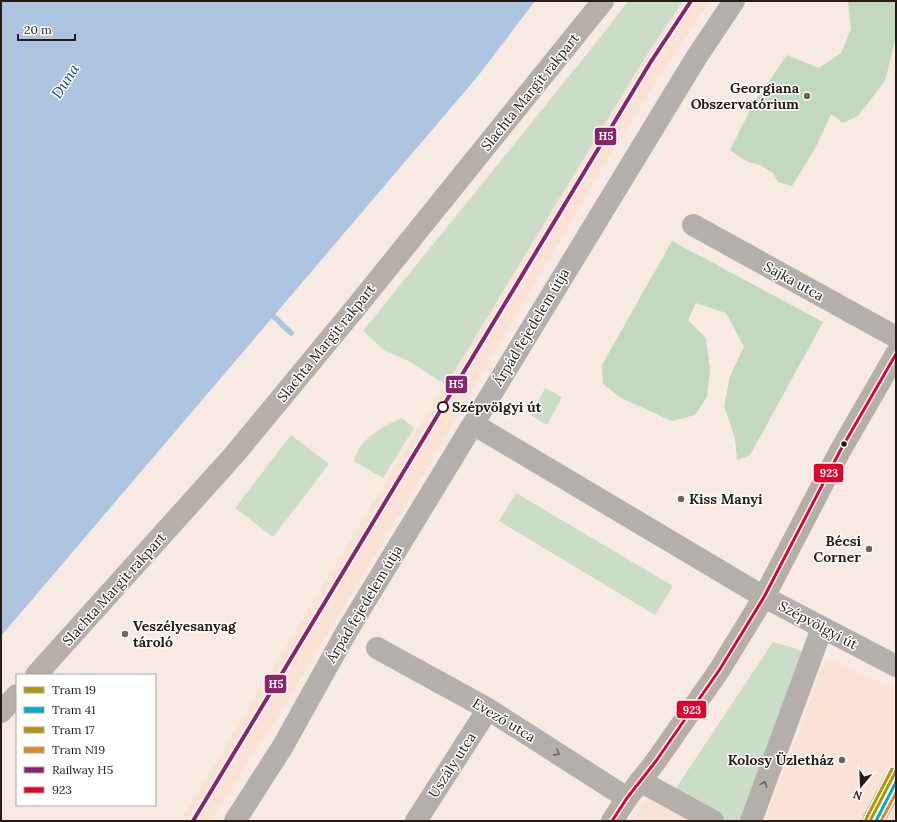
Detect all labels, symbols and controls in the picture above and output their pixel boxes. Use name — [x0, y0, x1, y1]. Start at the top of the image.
scale bar — [18, 16, 75, 42]
text: 20 m — [24, 22, 52, 37]
street label: Slachta Margit rakpart — [477, 29, 583, 155]
water label: Duna — [47, 59, 84, 102]
place label: Georgiana Obszervatórium — [691, 79, 800, 113]
marker: Georgiana Obszervatórium — [802, 91, 812, 101]
line badge: H5 — [594, 127, 617, 146]
text: H5 — [599, 129, 613, 143]
street label: Sajka utca — [761, 257, 827, 305]
street label: Árpád fejedelem útja — [488, 265, 573, 390]
street label: Slachta Margit rakpart — [273, 280, 379, 406]
line badge: H5 — [445, 375, 468, 394]
text: H5 — [449, 377, 463, 391]
place label: Szépvölgyi út — [452, 398, 542, 416]
marker: Szépvölgyi út — [437, 401, 449, 413]
unlabelled marker — [839, 439, 849, 449]
line badge: 923 — [813, 463, 844, 483]
text: 923 — [820, 466, 838, 480]
place label: Kiss Manyi — [689, 490, 763, 508]
marker: Kiss Manyi — [676, 494, 686, 504]
street label: Slachta Margit rakpart — [58, 528, 170, 649]
place label: Bécsi Corner — [814, 532, 861, 566]
street label: Árpád fejedelem útja — [321, 542, 406, 667]
marker: Bécsi Corner — [864, 544, 874, 554]
street label: Szépvölgyi út — [776, 597, 861, 654]
place label: Veszélyesanyag tároló — [133, 617, 237, 651]
marker: Veszélyesanyag tároló — [120, 629, 130, 639]
legend — [16, 674, 156, 806]
line badge: H5 — [264, 674, 287, 694]
text: H5 — [269, 677, 283, 691]
text: Tram 19 — [52, 682, 96, 697]
street label: Evező utca — [469, 694, 539, 746]
line badge: 923 — [676, 700, 707, 719]
text: Tram 41 — [52, 702, 96, 717]
text: 923 — [683, 703, 701, 717]
text: Tram 17 — [52, 722, 95, 737]
street label: Uszály utca — [424, 729, 480, 801]
text: Tram N19 — [52, 742, 105, 757]
one-way arrow — [553, 748, 560, 756]
place label: Kolosy Üzletház — [728, 751, 834, 769]
marker: Kolosy Üzletház — [837, 755, 847, 765]
text: Railway H5 — [52, 762, 113, 777]
north arrow — [841, 766, 881, 806]
one-way arrow — [760, 781, 768, 788]
text: 923 — [52, 782, 72, 797]
text: N — [851, 787, 864, 803]

